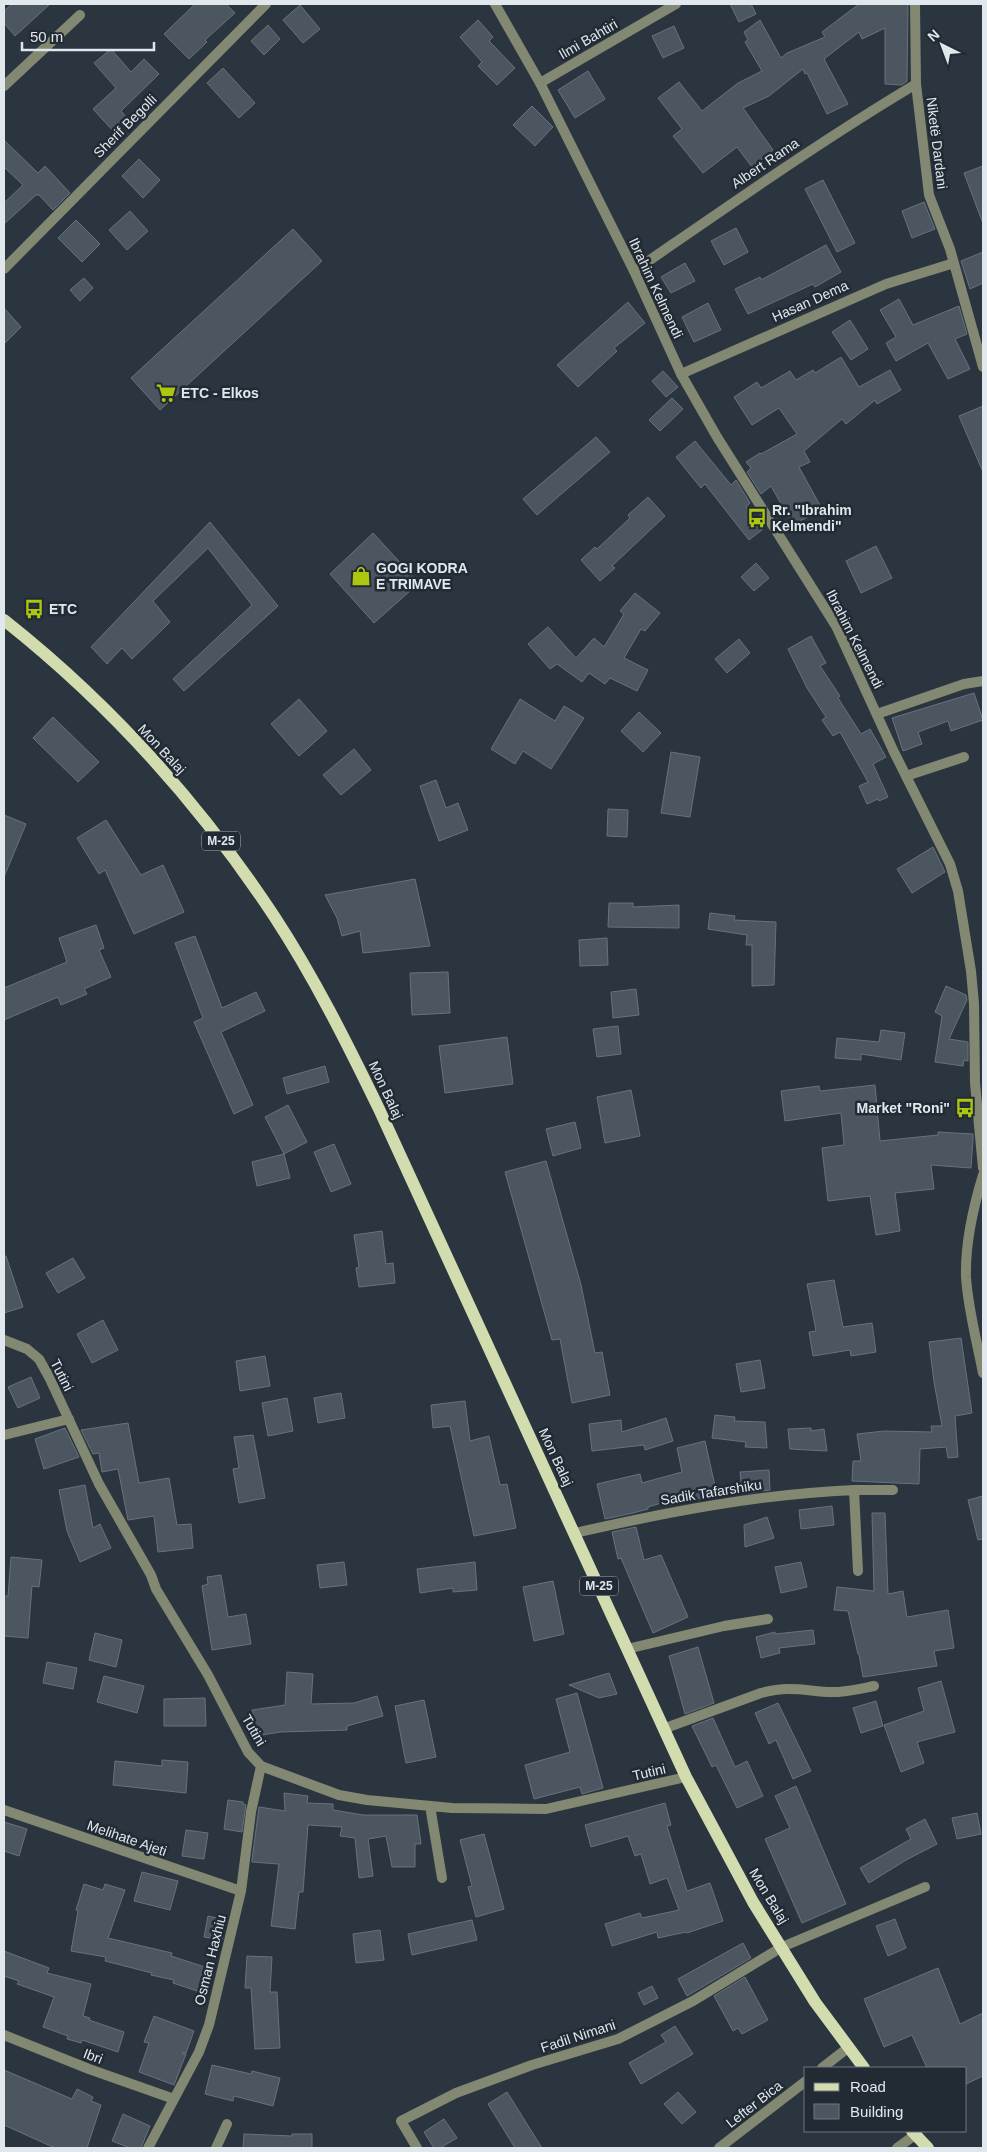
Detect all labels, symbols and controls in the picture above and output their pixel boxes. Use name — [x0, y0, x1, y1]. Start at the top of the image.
street label: Ilmi Bahtiri — [556, 16, 620, 62]
scale bar — [22, 20, 155, 52]
north arrow — [917, 20, 967, 70]
text: N — [924, 26, 942, 45]
text: 50 m — [30, 28, 63, 45]
street label: Sherif Begolli — [90, 91, 160, 161]
street label: Niketë Dardani — [923, 96, 951, 190]
street label: Albert Rama — [728, 134, 802, 191]
street label: Ibrahim Kelmendi — [626, 235, 686, 341]
street label: Hasan Dema — [769, 277, 851, 325]
supermarket icon: ETC - Elkos — [155, 382, 177, 404]
place label: ETC - Elkos — [181, 385, 259, 401]
place label: Rr. "Ibrahim Kelmendi" — [772, 502, 852, 534]
bus stop icon: Rr. "Ibrahim Kelmendi" — [746, 507, 768, 529]
place label: GOGI KODRA E TRIMAVE — [376, 560, 468, 592]
shop icon: GOGI KODRA E TRIMAVE — [350, 565, 372, 587]
street label: Ibrahim Kelmendi — [823, 587, 887, 691]
bus stop icon: ETC — [23, 598, 45, 620]
place label: ETC — [49, 601, 77, 617]
street label: Mon Balaj — [135, 721, 189, 777]
road number: M-25 — [202, 831, 240, 850]
street label: Mon Balaj — [366, 1058, 406, 1122]
bus stop icon: Market "Roni" — [954, 1097, 976, 1119]
place label: Market "Roni" — [857, 1100, 950, 1116]
street label: Tutini — [47, 1356, 77, 1394]
street label: Mon Balaj — [536, 1425, 576, 1489]
street label: Sadik Tafarshiku — [659, 1476, 763, 1508]
road number: M-25 — [580, 1576, 618, 1595]
street label: Tutini — [239, 1711, 269, 1749]
street label: Tutini — [631, 1760, 667, 1784]
street label: Melihate Ajeti — [85, 1817, 169, 1859]
street label: Mon Balaj — [746, 1865, 792, 1927]
street label: Osman Haxhiu — [191, 1913, 229, 2007]
street label: Fadil Nimani — [539, 2016, 617, 2056]
street label: Ibri — [81, 2045, 105, 2067]
legend — [804, 2067, 967, 2132]
street label: Lefter Bica — [723, 2077, 785, 2131]
text: Road — [850, 2078, 886, 2095]
text: Building — [850, 2103, 903, 2120]

